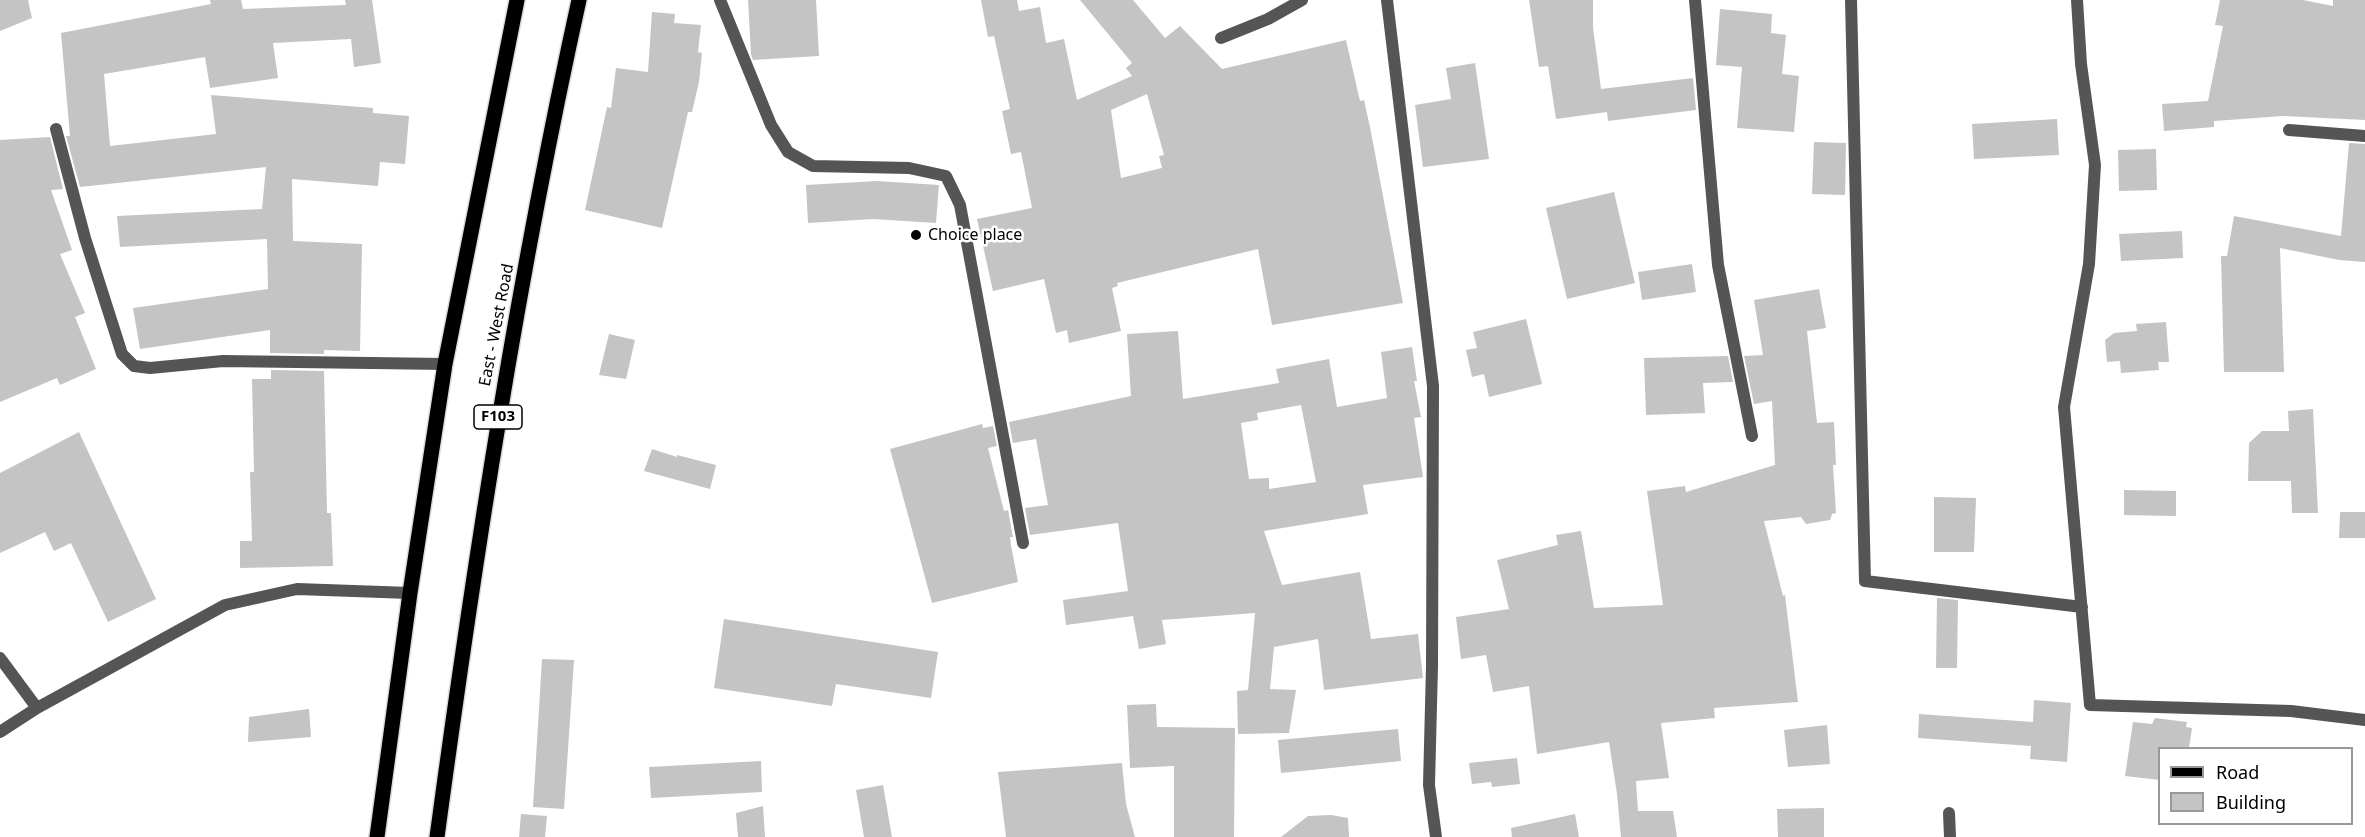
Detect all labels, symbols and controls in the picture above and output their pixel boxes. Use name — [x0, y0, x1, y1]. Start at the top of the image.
place label: Choice place — [928, 225, 1022, 245]
marker: Choice place — [909, 228, 923, 242]
street label: East - West Road — [476, 262, 518, 388]
road number: F103 — [474, 405, 522, 429]
legend — [2158, 747, 2353, 825]
text: Road — [2216, 760, 2259, 784]
text: Building — [2216, 790, 2286, 814]

